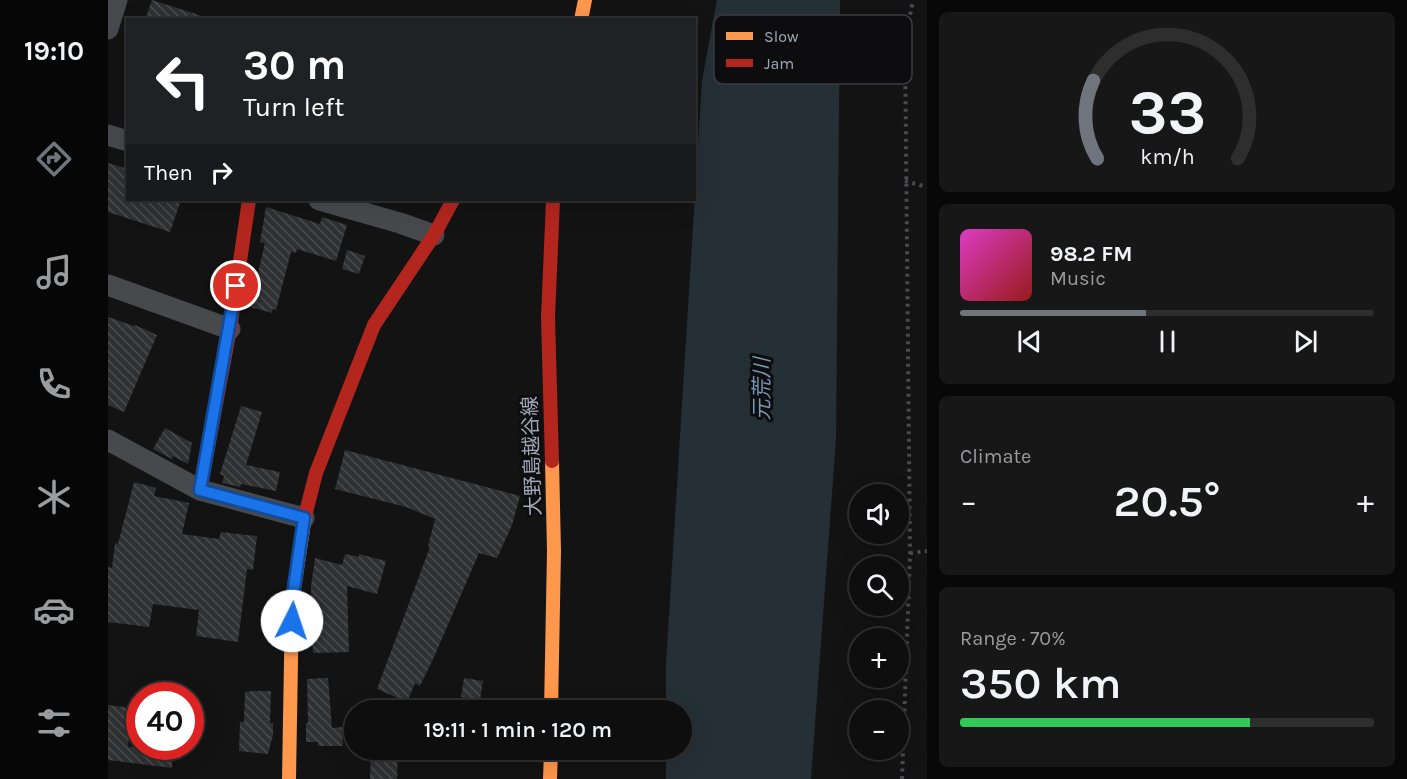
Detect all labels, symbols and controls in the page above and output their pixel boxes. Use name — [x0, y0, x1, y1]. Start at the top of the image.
legend — [714, 15, 912, 84]
text: Slow — [764, 27, 799, 46]
text: 19:10 — [24, 35, 84, 67]
text: 30 m — [243, 40, 346, 90]
icon: left — [144, 42, 222, 120]
text: Jam — [764, 54, 794, 73]
text: 33 — [1128, 76, 1206, 149]
text: Turn left — [243, 91, 344, 123]
icon: directions — [33, 138, 75, 180]
text: km/h — [1140, 144, 1194, 169]
icon: right — [205, 156, 238, 189]
text: Then — [144, 160, 193, 186]
text: 98.2 FM — [1050, 241, 1133, 267]
icon: music — [33, 251, 75, 293]
pin — [210, 260, 261, 311]
text: Music — [1050, 267, 1106, 290]
icon: arrive — [219, 269, 252, 302]
icon: previous — [1013, 325, 1046, 358]
icon: pause — [1151, 325, 1184, 358]
icon: next — [1289, 325, 1322, 358]
water label: 元荒川 — [750, 356, 774, 421]
icon: phone — [33, 363, 75, 405]
street label: 大野島越谷線 — [518, 396, 546, 516]
text: Climate — [960, 445, 1031, 468]
text: 20.5° — [1114, 475, 1220, 527]
icon: climate — [33, 476, 75, 518]
text: − — [960, 482, 977, 520]
text: + — [1357, 482, 1374, 520]
map controls — [849, 484, 909, 760]
button: sound — [849, 484, 909, 544]
button: search — [849, 556, 909, 616]
icon: car — [33, 589, 75, 631]
position arrow — [260, 589, 324, 653]
text: Range · 70% — [960, 627, 1066, 650]
button: + — [849, 628, 909, 688]
text: 350 km — [960, 657, 1122, 709]
speed limit sign: 40 — [126, 682, 204, 760]
button: − — [849, 700, 909, 760]
icon: filters — [33, 702, 75, 744]
text: 19:11 · 1 min · 120 m — [424, 717, 612, 743]

